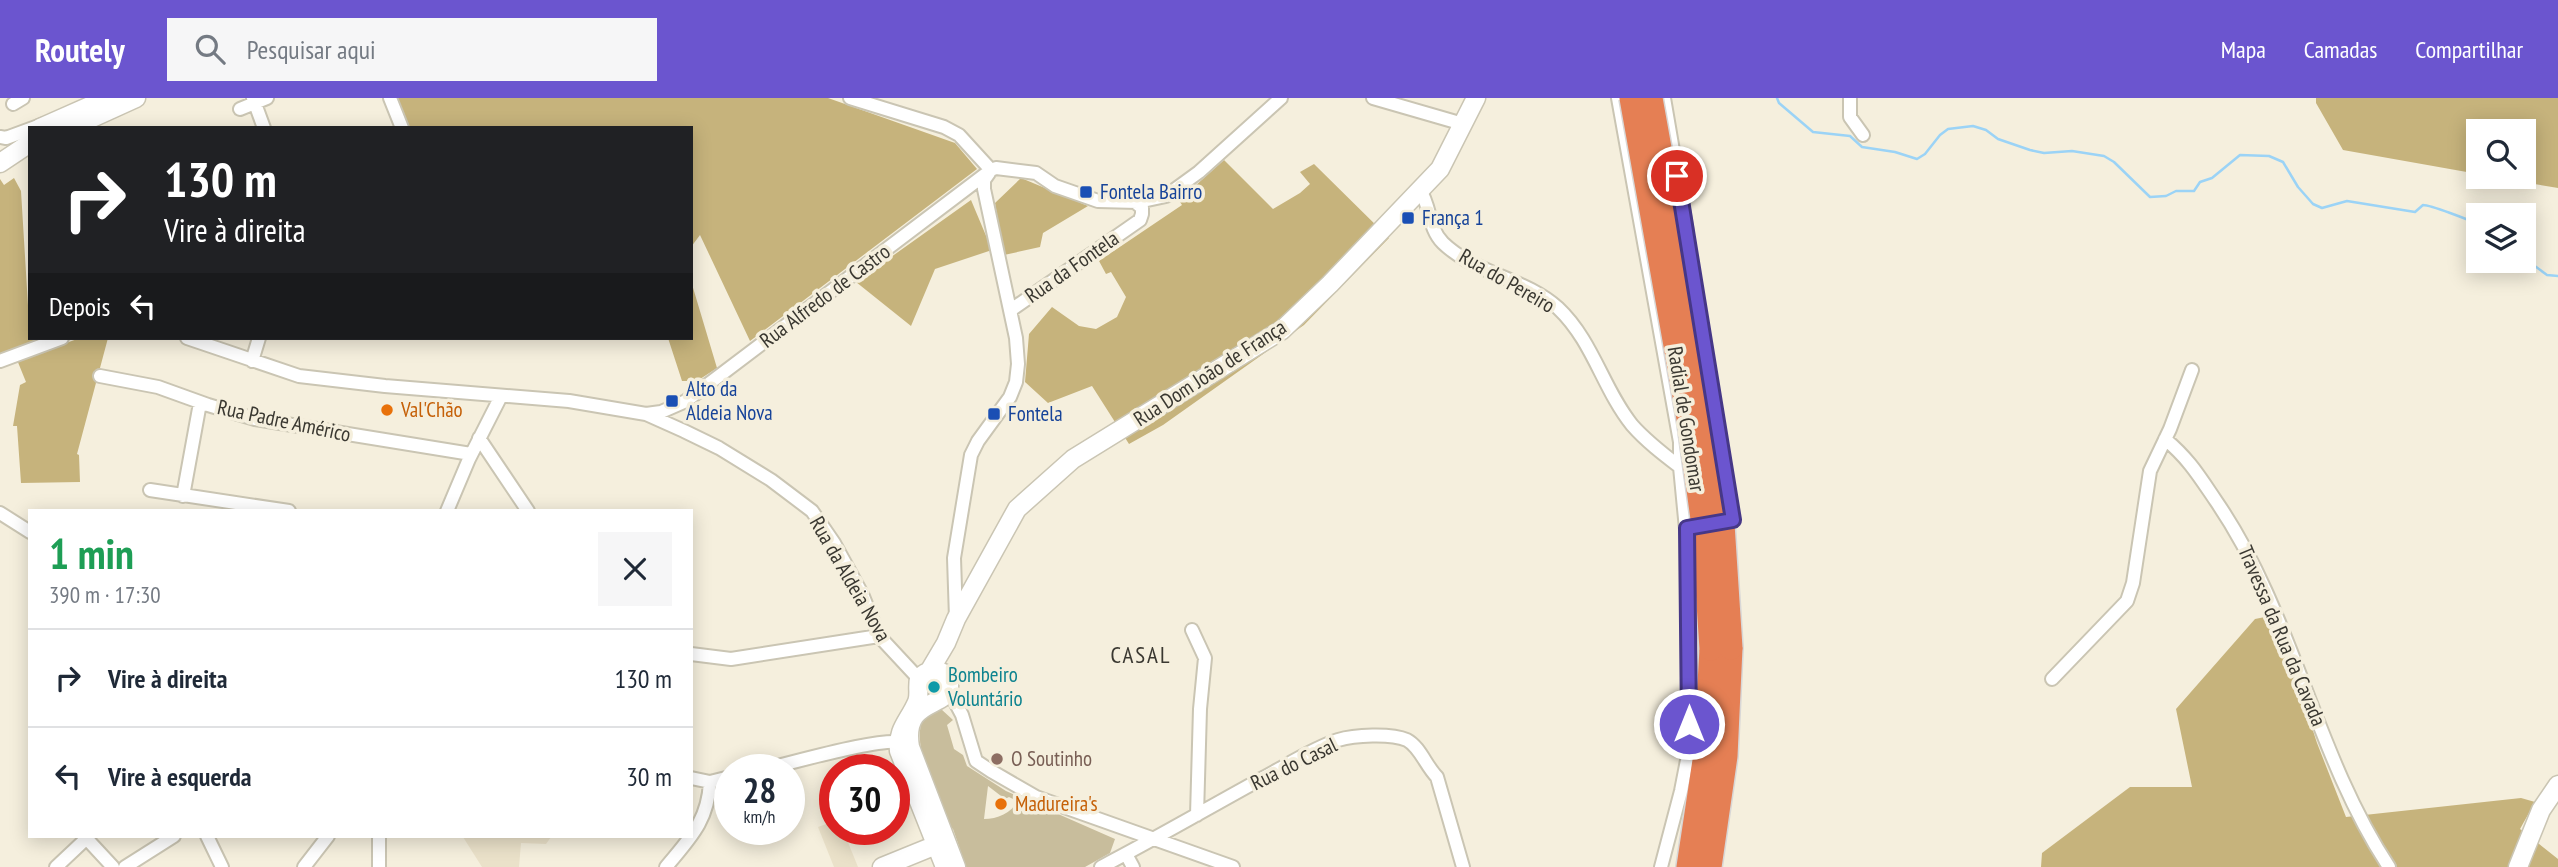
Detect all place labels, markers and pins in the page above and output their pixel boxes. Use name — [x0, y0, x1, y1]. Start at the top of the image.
pin — [1647, 146, 1707, 206]
place label: Fontela Bairro — [1100, 178, 1202, 205]
marker: Fontela Bairro — [1078, 184, 1094, 200]
place label: França 1 — [1422, 204, 1484, 231]
marker: França 1 — [1400, 210, 1416, 226]
place label: Alto da Aldeia Nova — [686, 375, 773, 426]
marker: Alto da Aldeia Nova — [664, 393, 680, 409]
place label: Val'Chão — [400, 396, 463, 423]
place label: Fontela — [1008, 400, 1063, 427]
marker: Val'Chão — [379, 402, 395, 418]
marker: Fontela — [986, 406, 1002, 422]
place label: Bombeiro Voluntário — [947, 661, 1023, 712]
marker: Bombeiro Voluntário — [926, 679, 942, 695]
place label: O Soutinho — [1011, 745, 1092, 772]
marker: O Soutinho — [989, 751, 1005, 767]
place label: Madureira's — [1015, 790, 1098, 817]
marker: Madureira's — [993, 796, 1009, 812]

